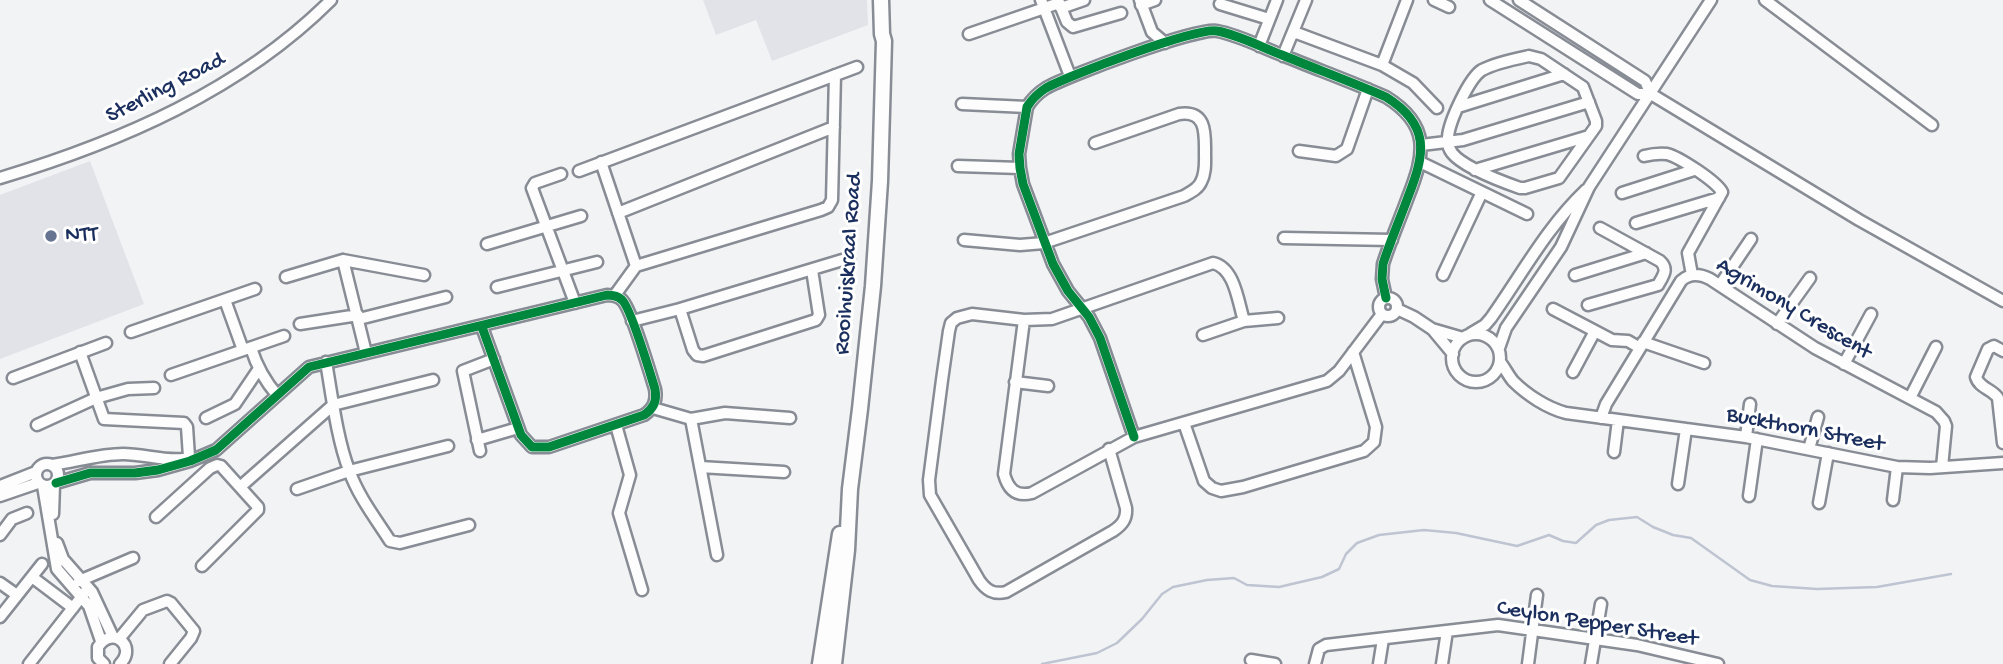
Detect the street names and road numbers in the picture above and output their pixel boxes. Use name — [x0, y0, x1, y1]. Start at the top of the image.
street label: Sterling Road — [102, 47, 230, 131]
street label: Rooihuiskraal Road — [830, 172, 870, 356]
street label: Agrimony Crescent — [1710, 253, 1876, 367]
street label: Buckthorn Street — [1724, 402, 1886, 460]
street label: Ceylon Pepper Street — [1495, 595, 1699, 655]

